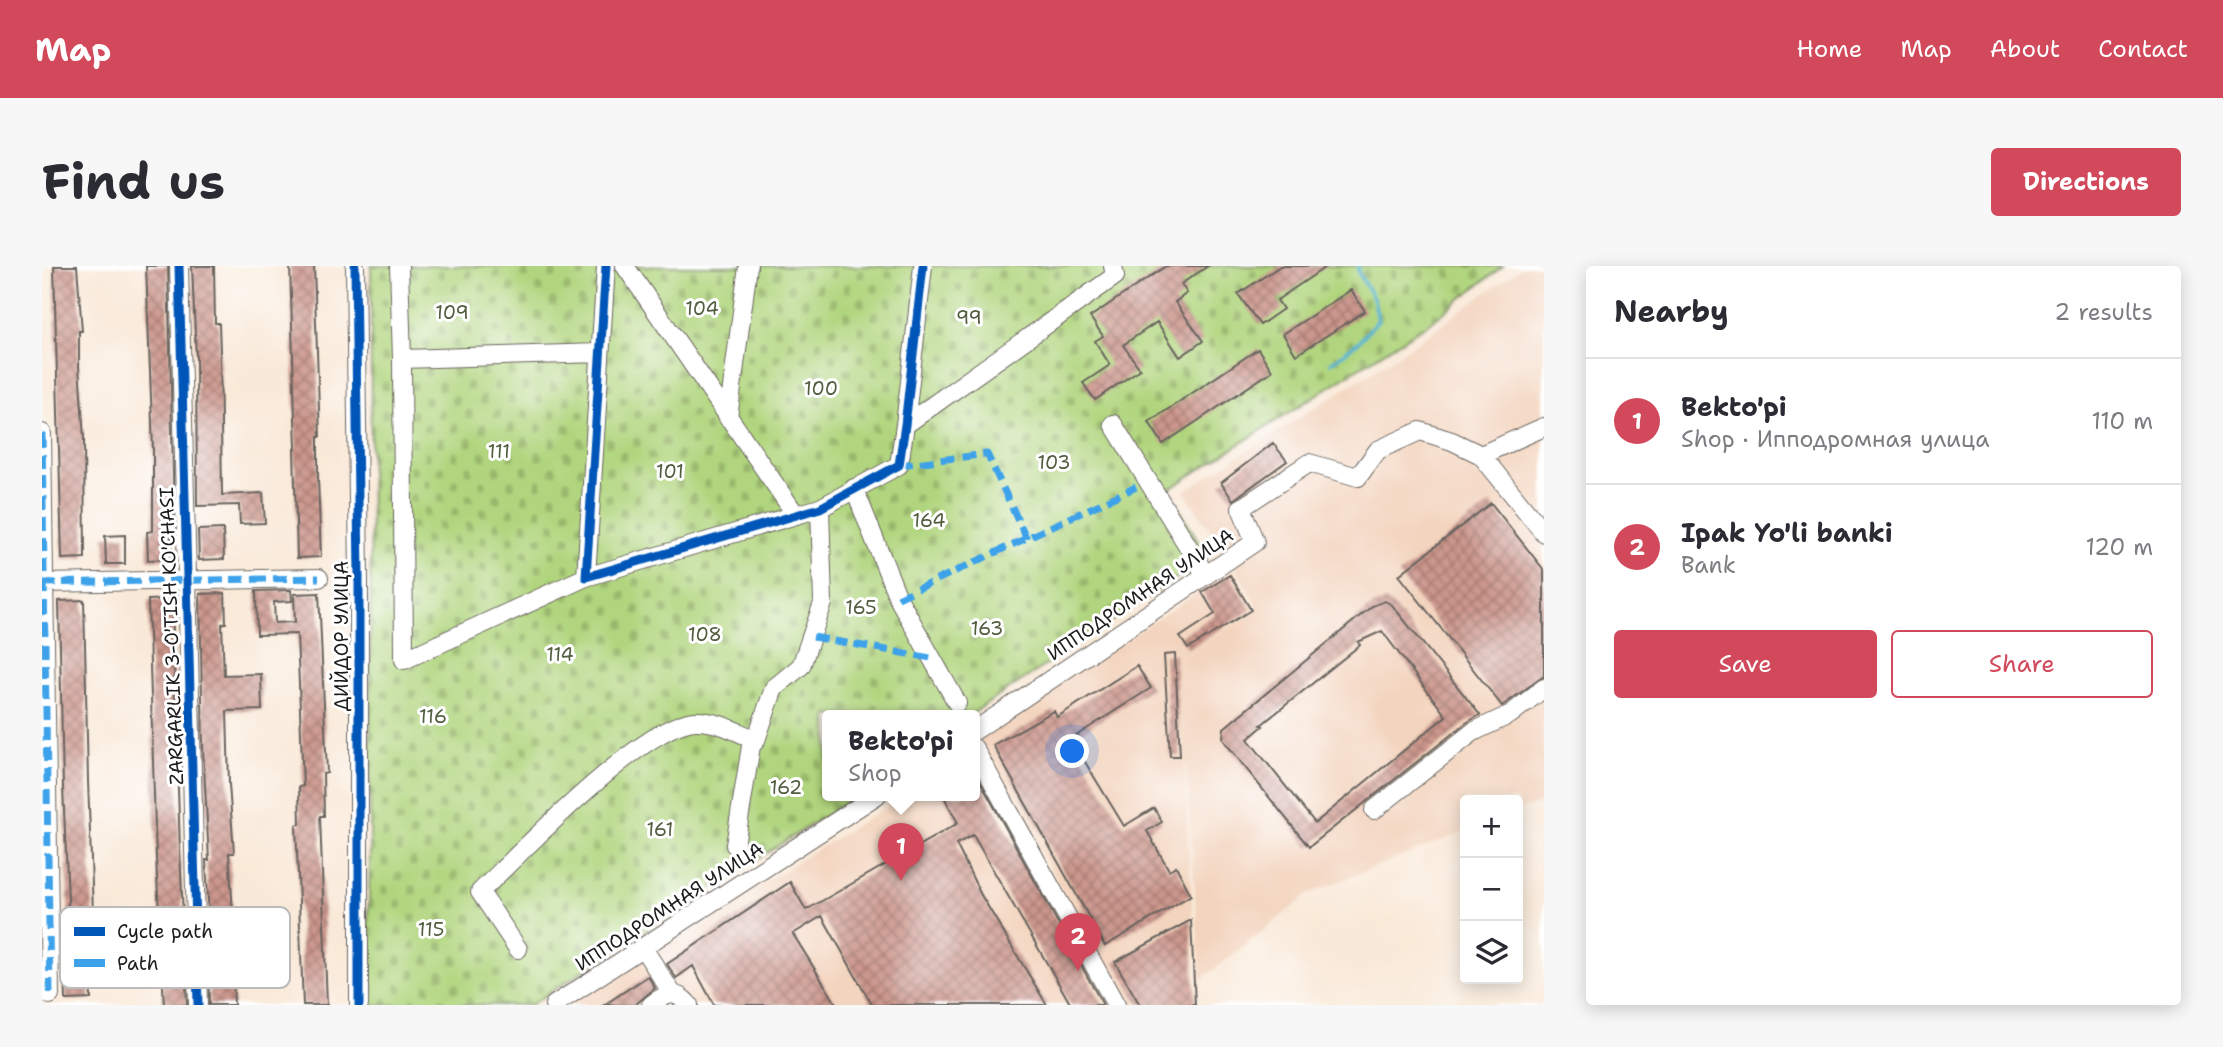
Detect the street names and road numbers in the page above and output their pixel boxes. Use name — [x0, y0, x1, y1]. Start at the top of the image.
street label: ZARGARLIK 3-O'TISH KO'CHASI — [154, 487, 189, 785]
street label: ИППОДРОМНАЯ УЛИЦА — [1042, 523, 1238, 666]
street label: ДИЙДОР УЛИЦА — [329, 560, 354, 711]
street label: ИППОДРОМНАЯ УЛИЦА — [570, 836, 768, 977]

